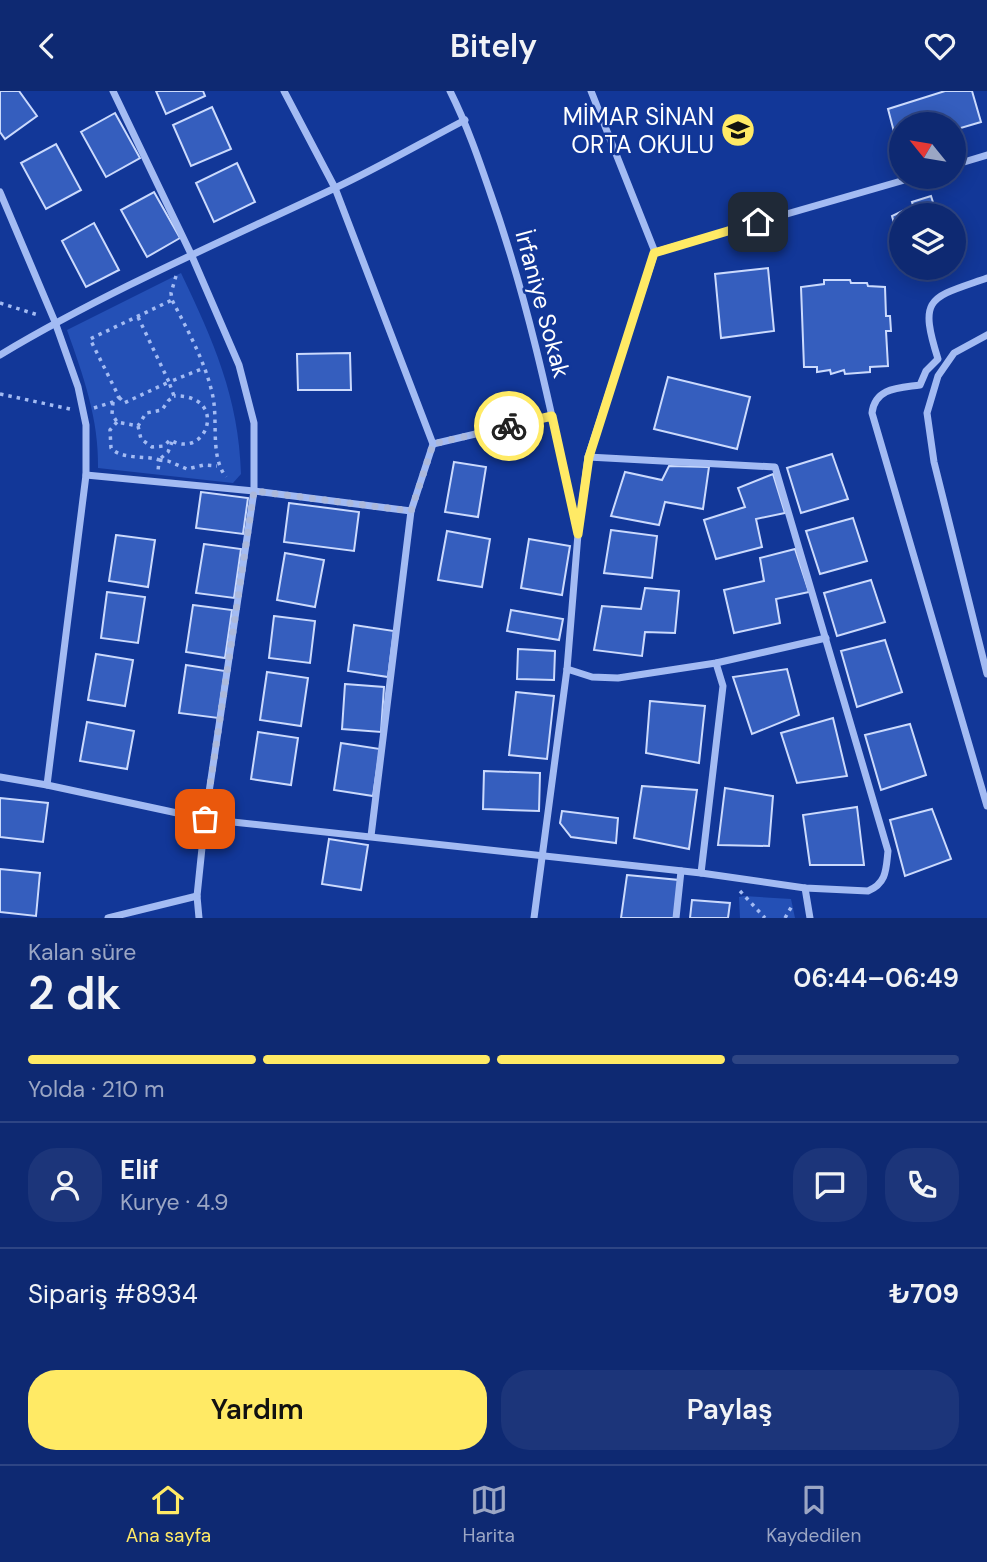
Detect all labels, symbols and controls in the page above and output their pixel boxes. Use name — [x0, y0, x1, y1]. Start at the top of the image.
text: Bitely — [450, 25, 537, 67]
icon: back — [28, 27, 66, 65]
icon: heart — [921, 27, 959, 65]
place label: MİMAR SİNAN ORTA OKULU — [563, 101, 714, 160]
school or university icon: MİMAR SİNAN ORTA OKULU — [719, 111, 757, 149]
north arrow — [889, 112, 966, 189]
map controls — [889, 112, 966, 280]
pin — [728, 192, 788, 252]
icon: home — [739, 203, 777, 241]
button: layers — [889, 203, 966, 280]
street label: İrfaniye Sokak — [508, 227, 578, 381]
courier — [474, 391, 544, 461]
icon: bike — [490, 407, 528, 445]
pin — [175, 789, 235, 849]
icon: bag — [186, 800, 224, 838]
text: Kalan süre — [28, 937, 136, 967]
text: 06:44–06:49 — [793, 961, 959, 995]
text: 2 dk — [28, 963, 121, 1023]
text: Yolda · 210 m — [28, 1074, 165, 1104]
button: person — [28, 1148, 102, 1222]
button: chat — [793, 1148, 867, 1222]
button: phone — [885, 1148, 959, 1222]
text: Elif — [120, 1153, 159, 1187]
text: Kurye · 4.9 — [120, 1187, 229, 1217]
text: Sipariş #8934 — [28, 1277, 198, 1311]
text: ₺709 — [889, 1277, 959, 1311]
button: Yardım — [28, 1370, 487, 1450]
button: Paylaş — [501, 1370, 959, 1450]
tab: Ana sayfa — [126, 1481, 211, 1548]
tab: Harita — [462, 1481, 515, 1548]
tab: Kaydedilen — [766, 1481, 861, 1548]

